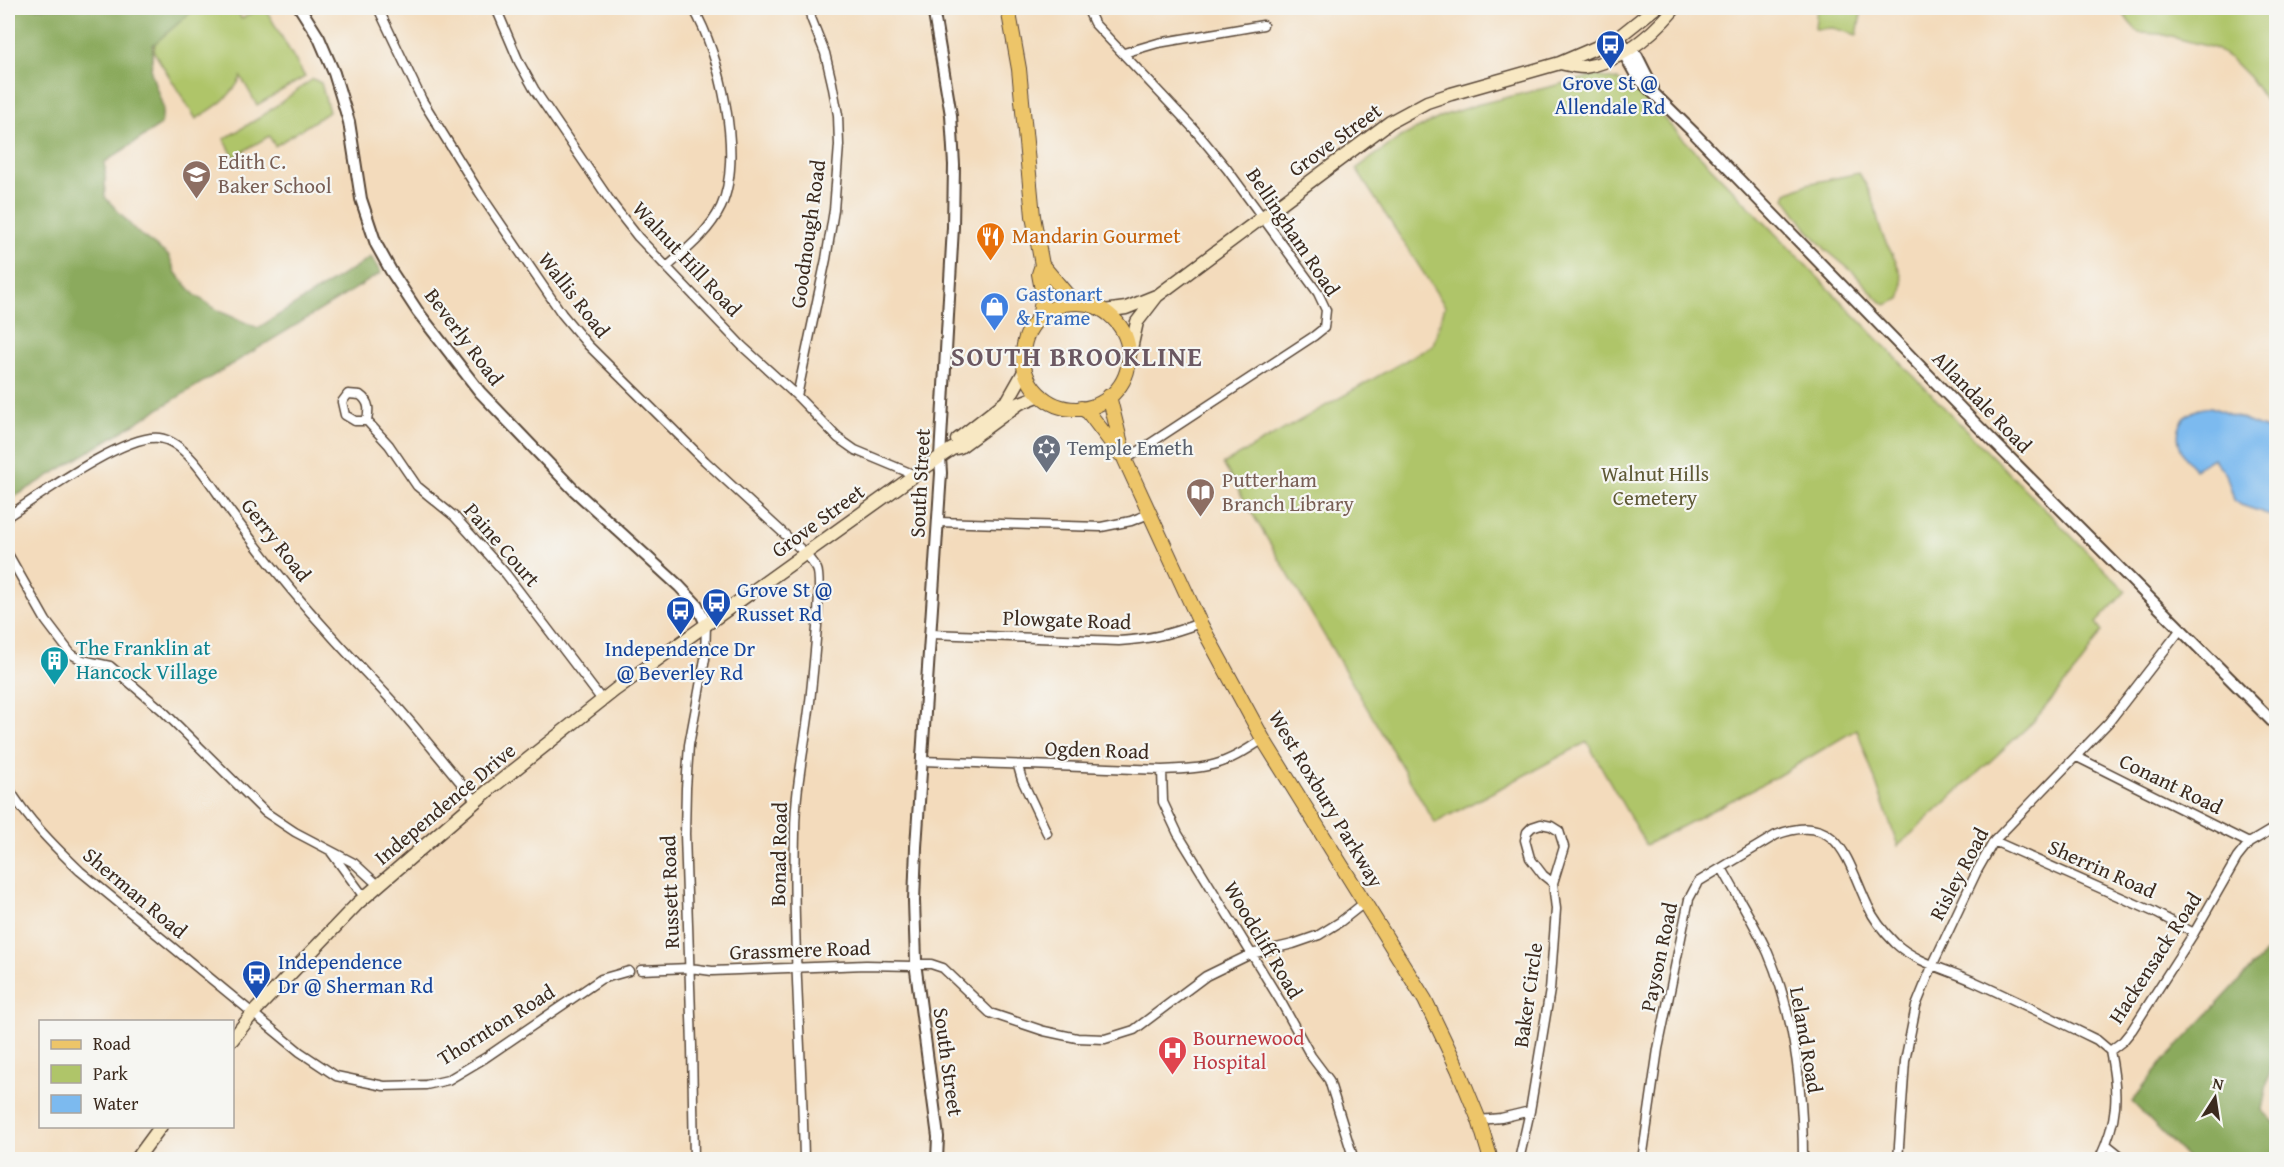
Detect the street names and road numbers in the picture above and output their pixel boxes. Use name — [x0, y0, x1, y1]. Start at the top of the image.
street label: Grove Street — [1282, 95, 1388, 184]
street label: Goodnough Road — [782, 157, 833, 310]
street label: Bellingham Road — [1239, 161, 1348, 303]
street label: Walnut Hill Road — [625, 194, 750, 324]
street label: Wallis Road — [531, 245, 618, 345]
street label: Beverly Road — [417, 281, 512, 393]
street label: Allandale Road — [1925, 344, 2040, 460]
street label: South Street — [901, 427, 938, 538]
street label: Grove Street — [765, 476, 871, 565]
street label: Gerry Road — [234, 491, 319, 589]
street label: Paine Court — [457, 496, 548, 594]
street label: Plowgate Road — [1002, 602, 1133, 637]
street label: West Roxbury Parkway — [1261, 704, 1392, 894]
street label: Ogden Road — [1044, 732, 1151, 767]
street label: Independence Drive — [367, 735, 522, 872]
street label: Conant Road — [2114, 745, 2229, 822]
street label: Bonad Road — [762, 801, 795, 906]
street label: Risley Road — [1921, 821, 1996, 926]
street label: Sherrin Road — [2043, 831, 2162, 907]
street label: Russett Road — [652, 834, 687, 949]
street label: Sherman Road — [76, 840, 195, 946]
street label: Woodcliff Road — [1216, 875, 1311, 1005]
street label: Hackensack Road — [2100, 885, 2209, 1030]
street label: Payson Road — [1632, 899, 1685, 1014]
street label: Grassmere Road — [729, 932, 872, 967]
street label: Baker Circle — [1505, 940, 1550, 1049]
street label: Thornton Road — [431, 976, 561, 1073]
street label: Leland Road — [1782, 984, 1831, 1096]
street label: South Street — [926, 1006, 972, 1119]

